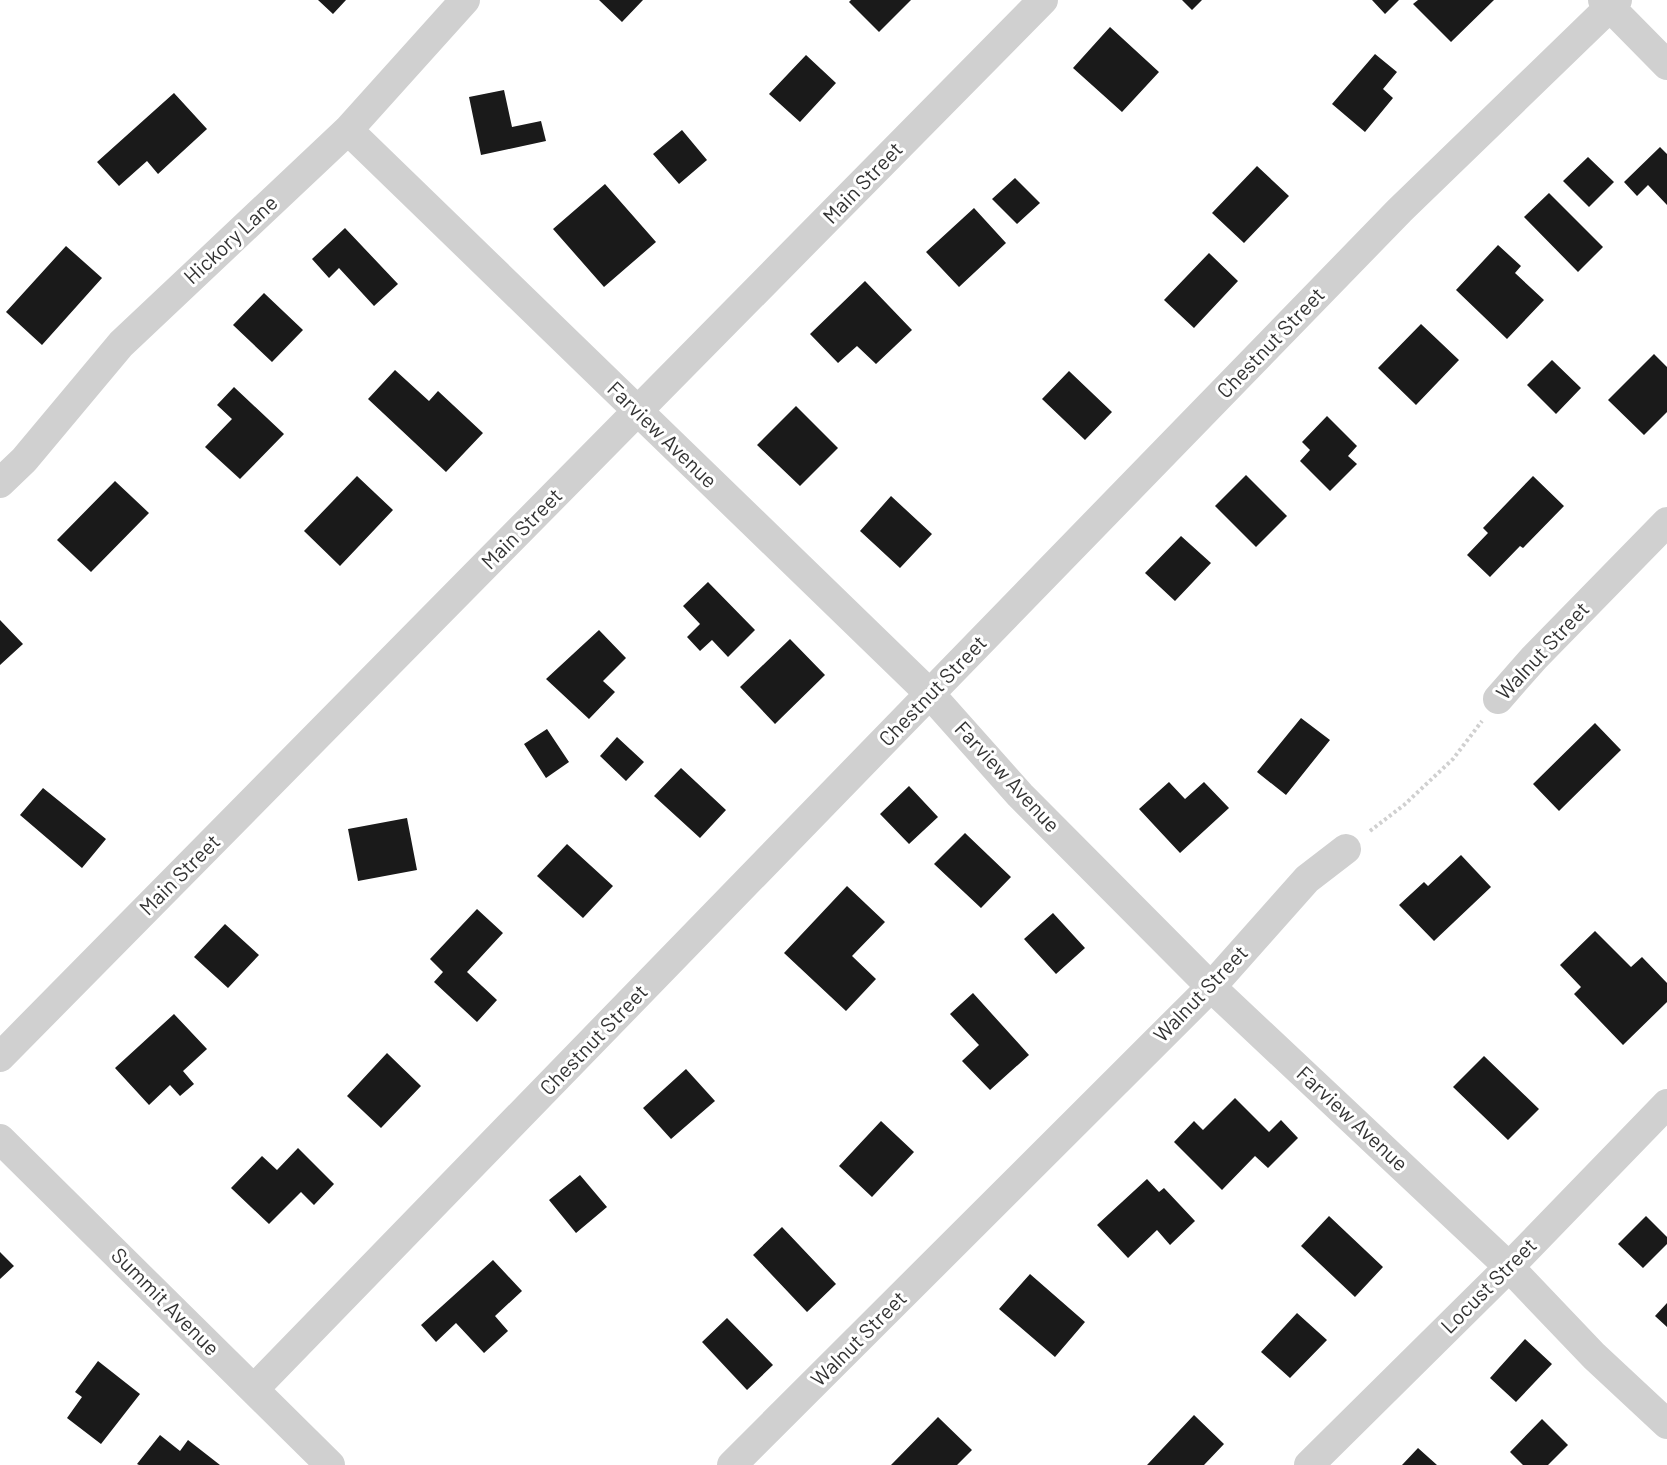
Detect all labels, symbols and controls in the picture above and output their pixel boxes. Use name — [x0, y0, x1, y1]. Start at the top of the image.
street label: Main Street — [817, 136, 907, 228]
street label: Hickory Lane — [178, 189, 282, 289]
street label: Chestnut Street — [1211, 281, 1329, 403]
street label: Farview Avenue — [603, 375, 723, 492]
street label: Main Street — [475, 482, 567, 574]
street label: Walnut Street — [1490, 596, 1594, 704]
street label: Chestnut Street — [873, 629, 991, 751]
street label: Farview Avenue — [950, 715, 1066, 837]
street label: Main Street — [133, 828, 225, 920]
street label: Walnut Street — [1148, 939, 1252, 1047]
street label: Chestnut Street — [534, 978, 652, 1100]
street label: Farview Avenue — [1292, 1060, 1414, 1176]
street label: Locust Street — [1435, 1232, 1541, 1338]
street label: Summit Avenue — [107, 1242, 225, 1360]
street label: Walnut Street — [805, 1285, 911, 1391]

